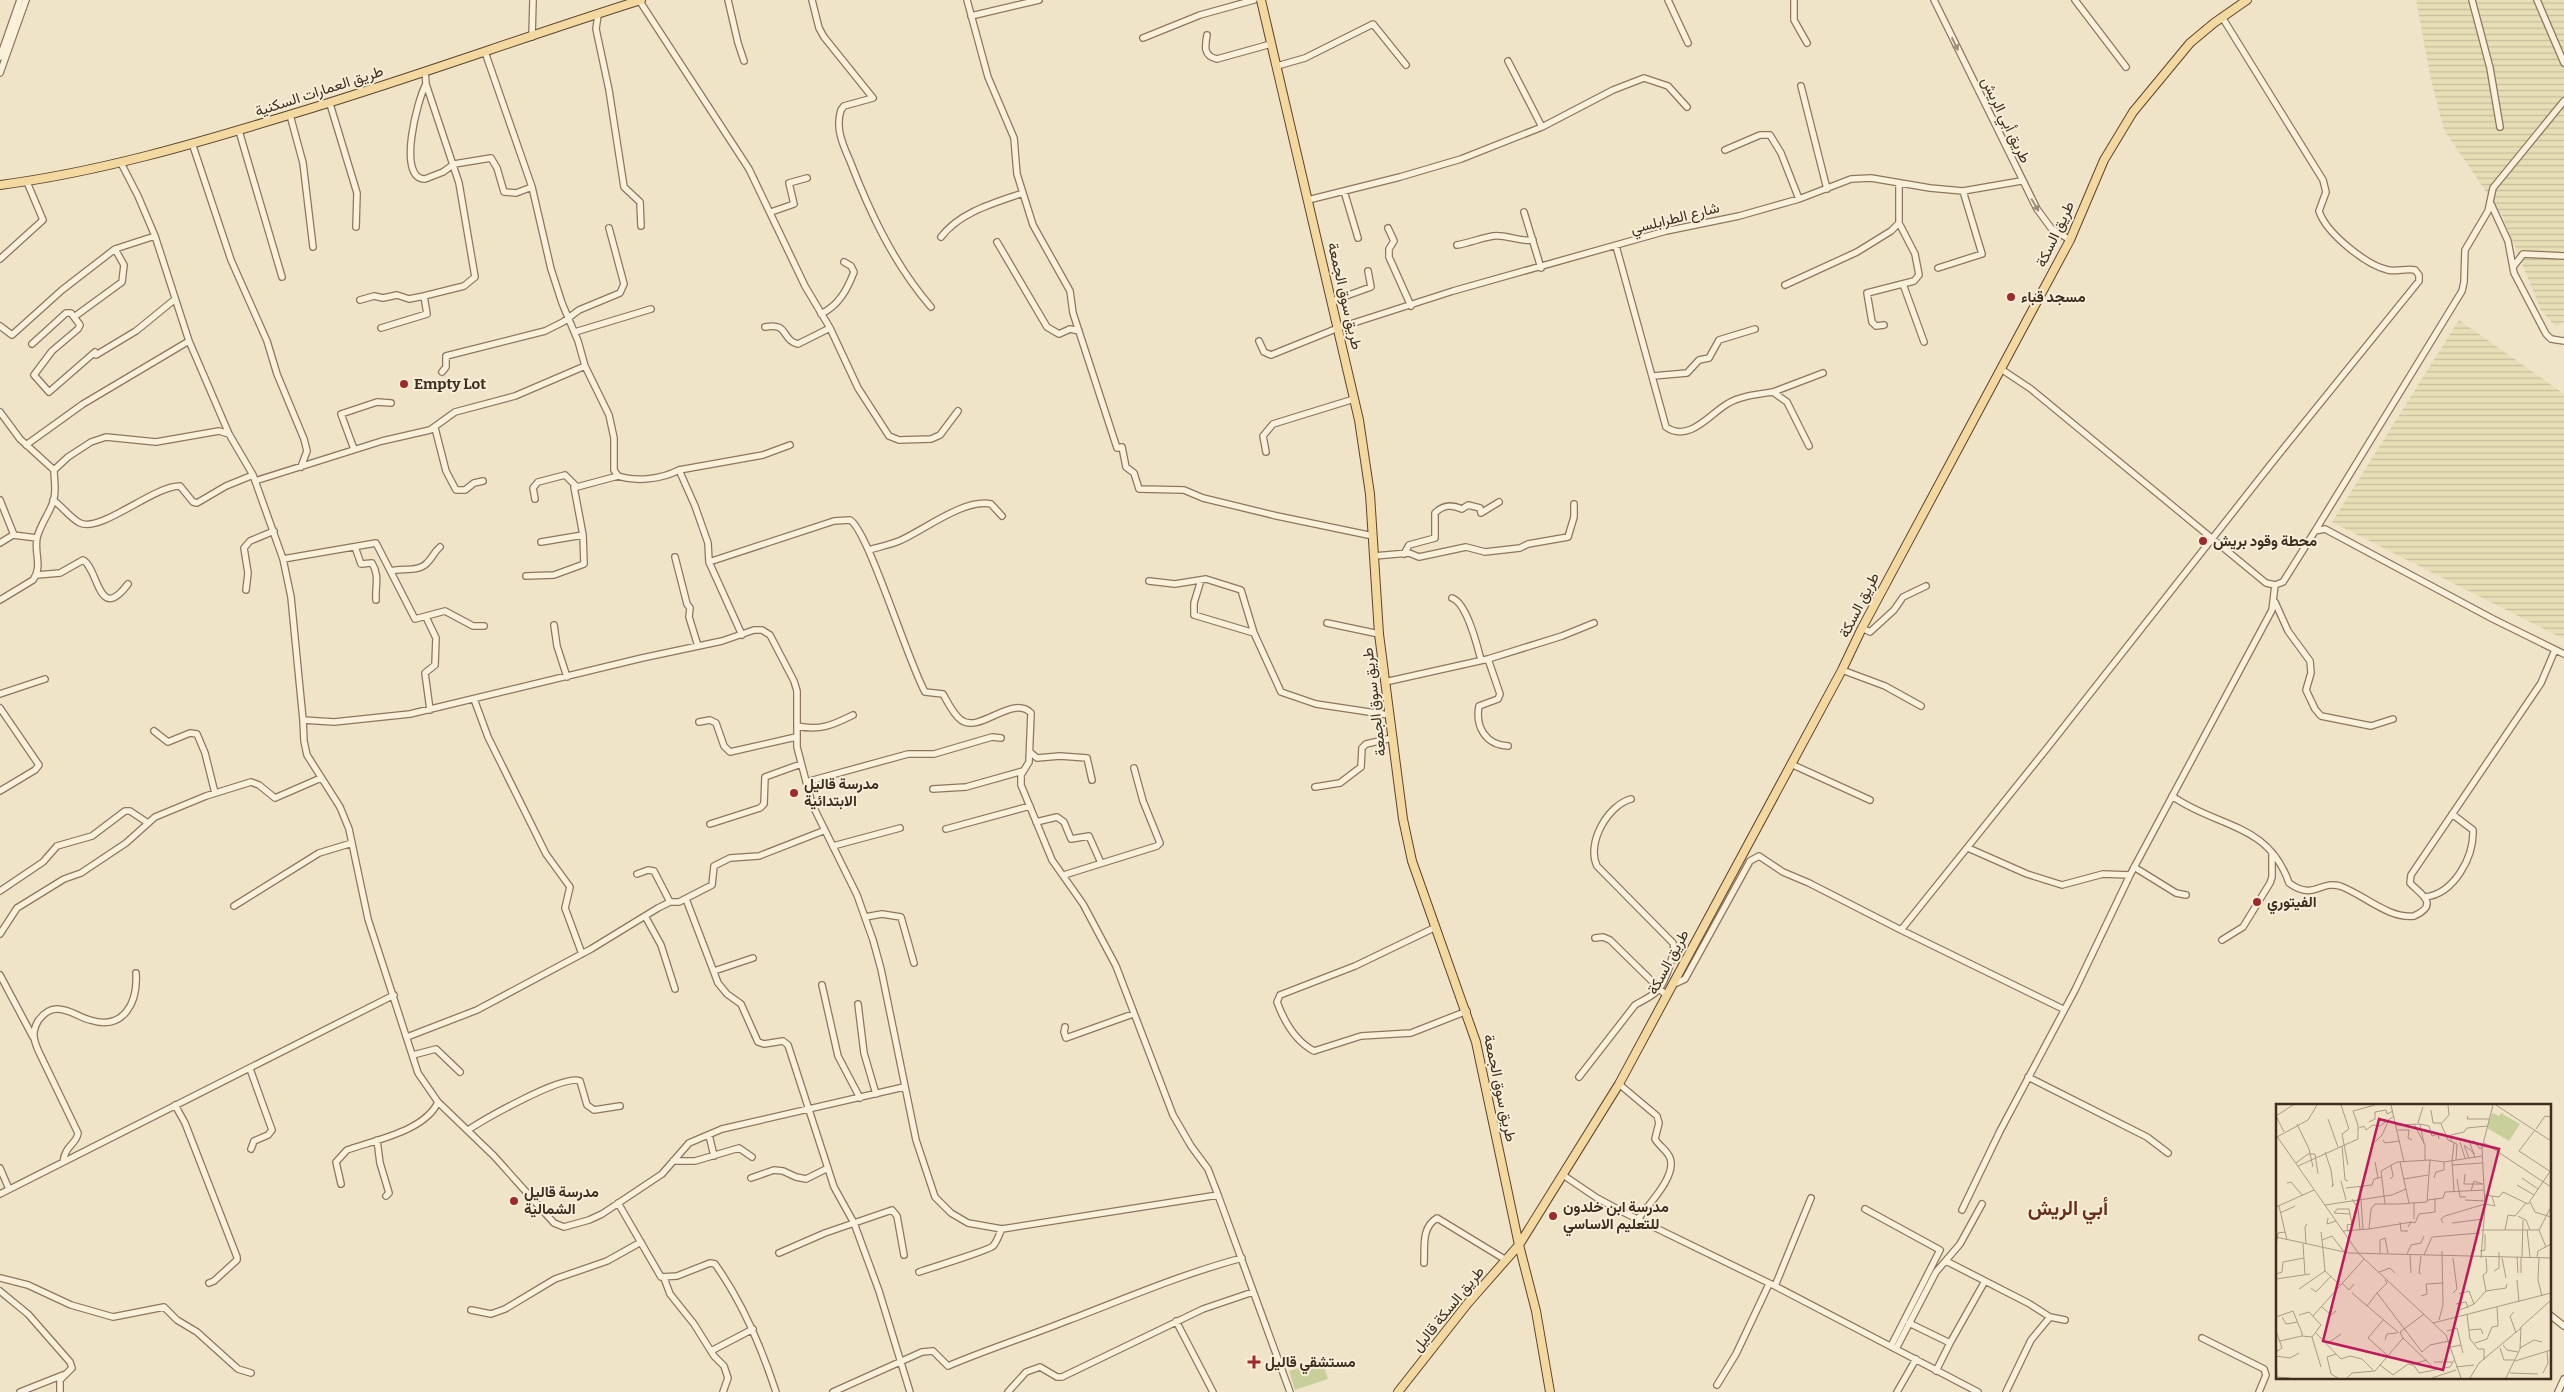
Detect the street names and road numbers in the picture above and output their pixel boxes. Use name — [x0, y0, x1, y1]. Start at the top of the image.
street label: طريق العمارات السكنية — [253, 62, 386, 121]
street label: طريق أبي الريش — [1974, 74, 2035, 168]
street label: شارع الطرابلسي — [1629, 198, 1722, 242]
street label: طريق السكة — [2032, 198, 2079, 270]
street label: طريق سوق الجمعة — [1323, 241, 1366, 352]
street label: طريق السكة — [1835, 569, 1884, 641]
street label: طريق سوق الجمعة — [1358, 646, 1391, 758]
street label: طريق السكة — [1643, 926, 1694, 998]
street label: طريق سوق الجمعة — [1479, 1032, 1520, 1144]
street label: طريق السكة قاليل — [1408, 1262, 1489, 1356]

